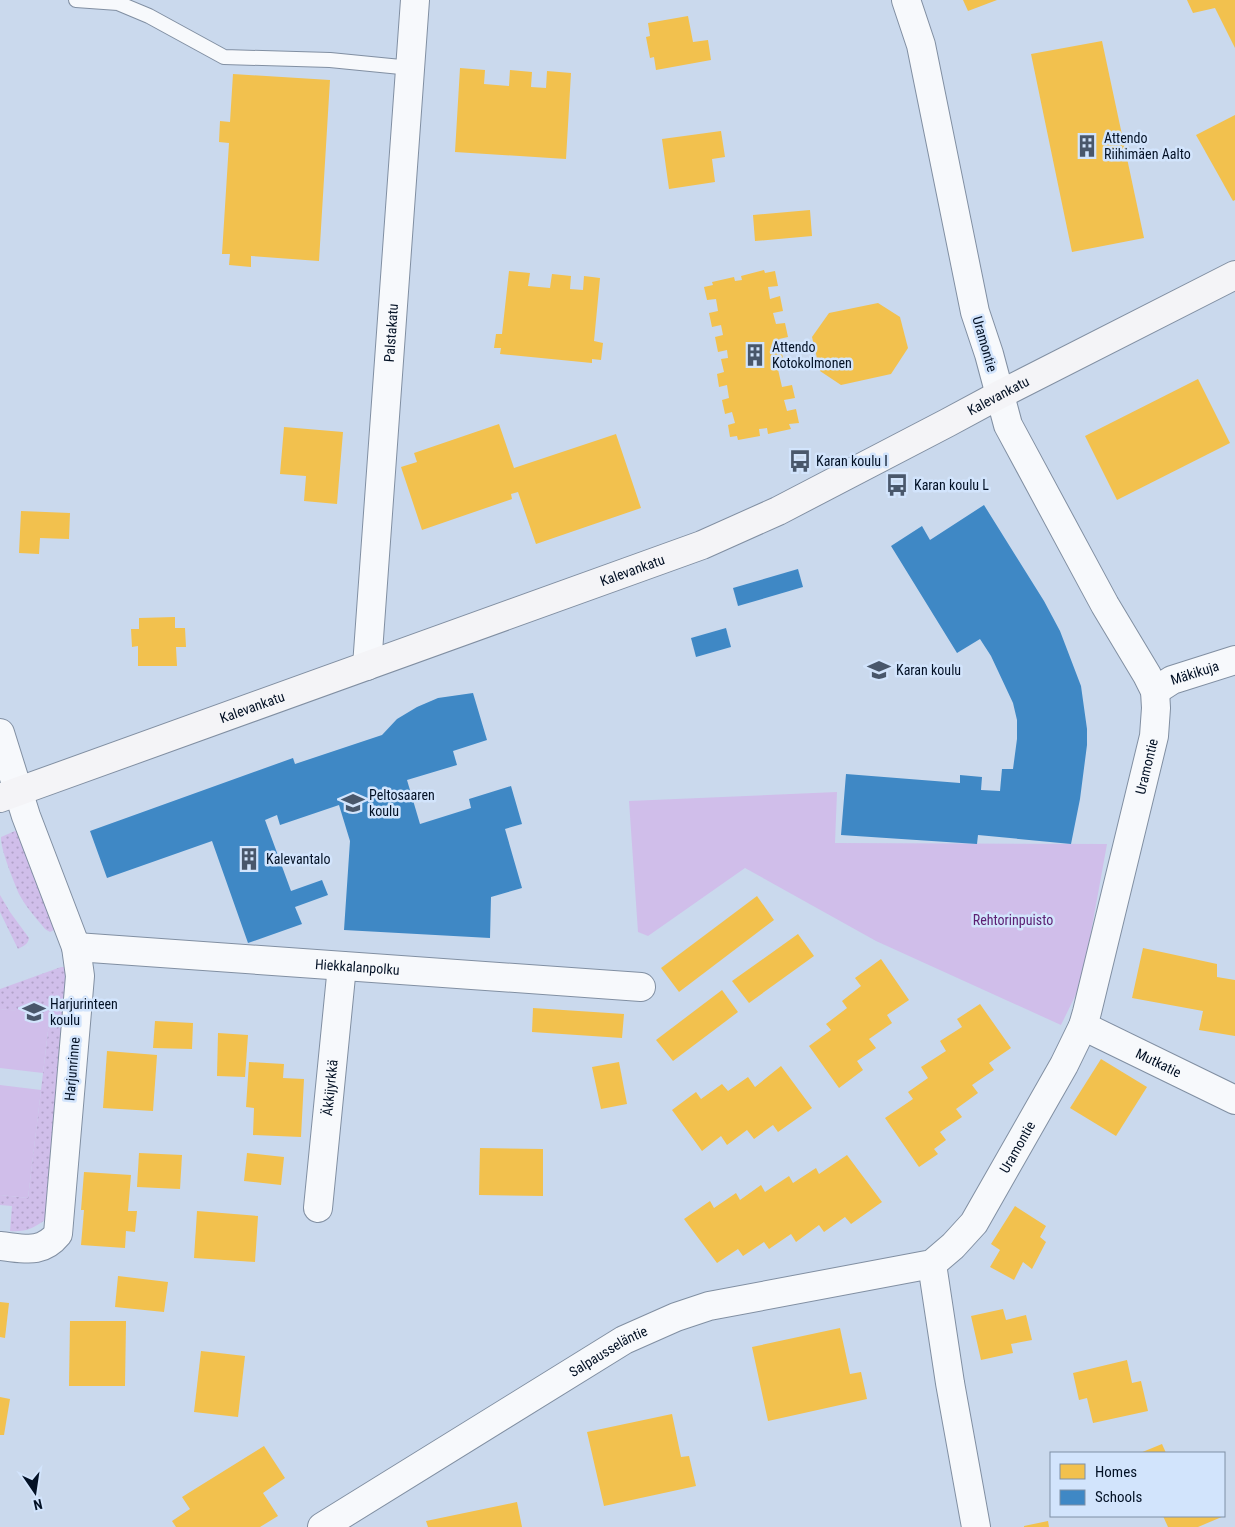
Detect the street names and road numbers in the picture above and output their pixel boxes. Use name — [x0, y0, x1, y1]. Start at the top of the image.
street label: Palstakatu — [381, 303, 401, 363]
street label: Uramontie — [969, 314, 1001, 374]
street label: Kalevankatu — [965, 373, 1032, 419]
street label: Kalevankatu — [598, 551, 667, 589]
street label: Mäkikuja — [1168, 658, 1221, 688]
street label: Kalevankatu — [218, 688, 287, 726]
street label: Uramontie — [1132, 737, 1161, 796]
street label: Hiekkalanpolku — [314, 956, 400, 978]
street label: Harjunrinne — [61, 1036, 83, 1102]
street label: Mutkatie — [1133, 1045, 1184, 1081]
street label: Äkkijyrkkä — [319, 1059, 341, 1117]
street label: Uramontie — [996, 1118, 1039, 1176]
street label: Salpausseläntie — [566, 1323, 650, 1380]

